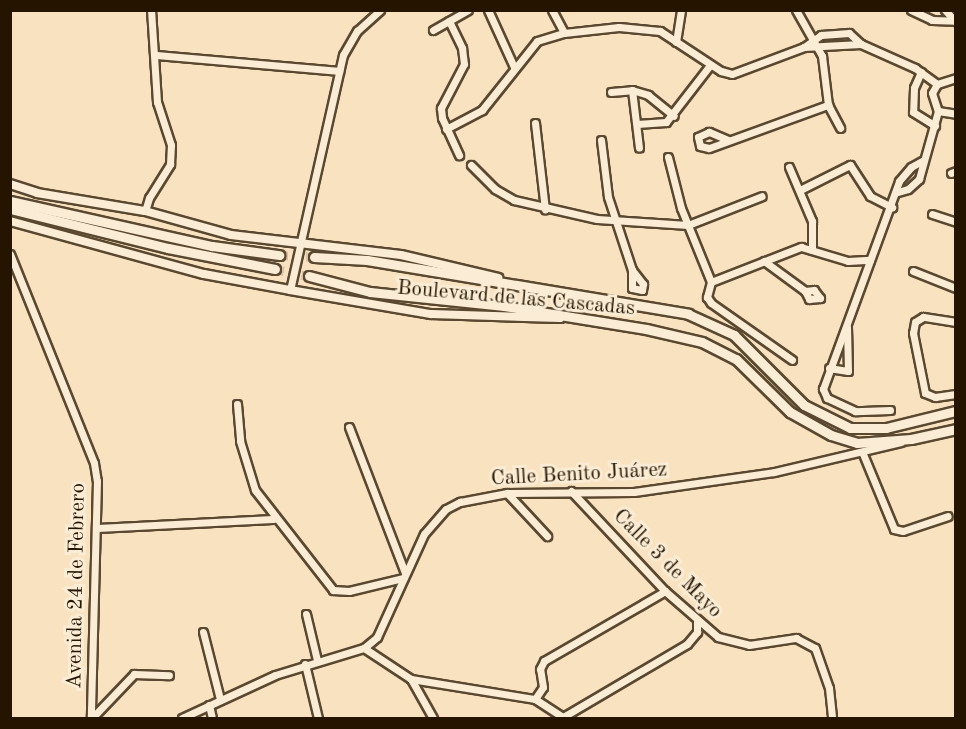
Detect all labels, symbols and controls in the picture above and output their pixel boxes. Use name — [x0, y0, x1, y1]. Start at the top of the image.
street label: Boulevard de las Cascadas — [396, 276, 636, 322]
street label: Calle Benito Juárez — [490, 458, 668, 492]
street label: Avenida 24 de Febrero — [63, 483, 91, 689]
street label: Calle 3 de Mayo — [607, 504, 727, 624]

